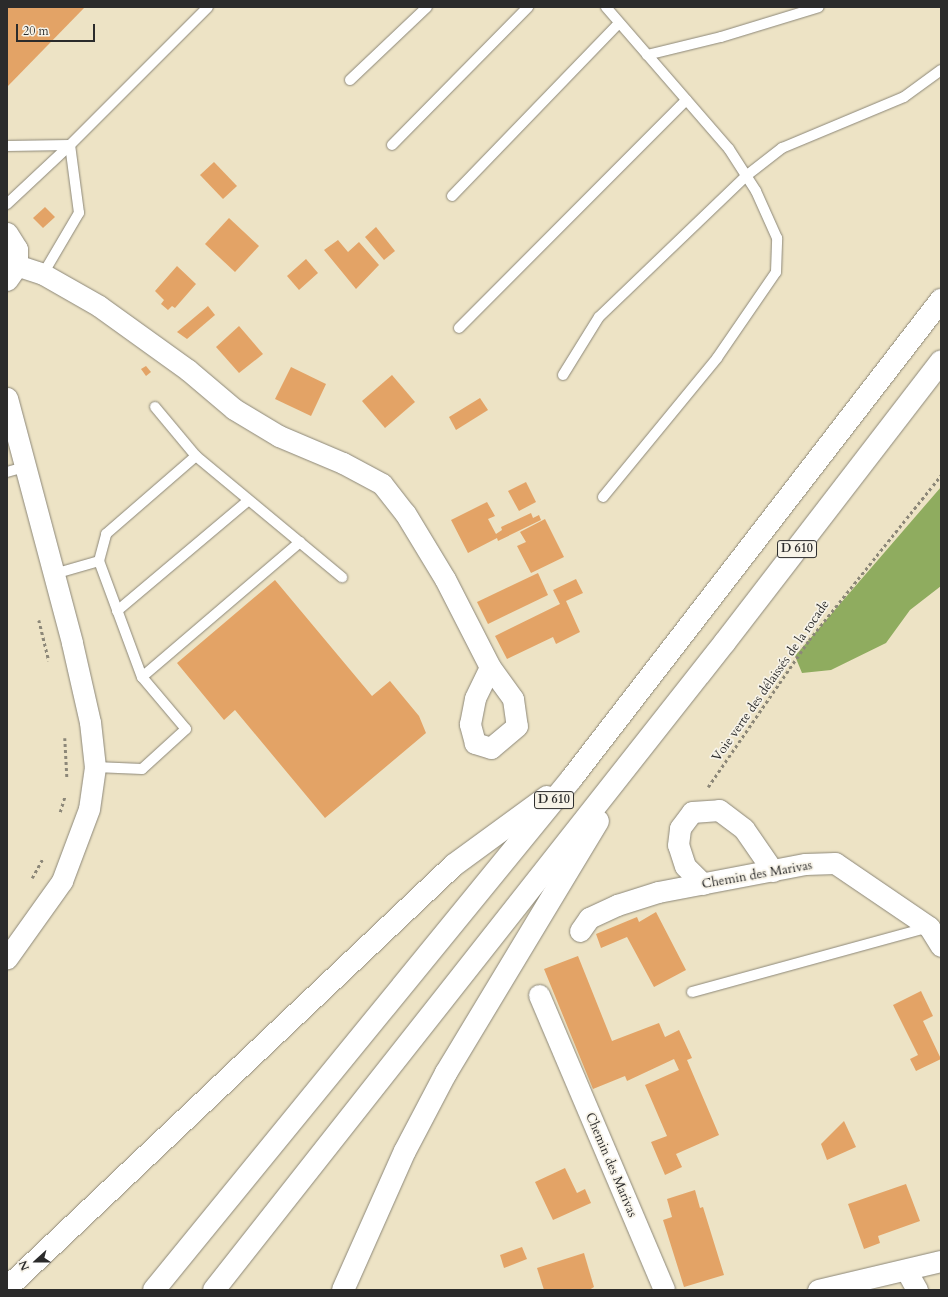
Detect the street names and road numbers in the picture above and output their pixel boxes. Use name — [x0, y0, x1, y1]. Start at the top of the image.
road number: D 610 — [777, 539, 817, 559]
street label: Voie verte des délaissés de la rocade — [709, 597, 833, 765]
road number: D 610 — [534, 790, 574, 810]
street label: Chemin des Marivas — [701, 858, 813, 892]
street label: Chemin des Marivas — [582, 1110, 640, 1220]

